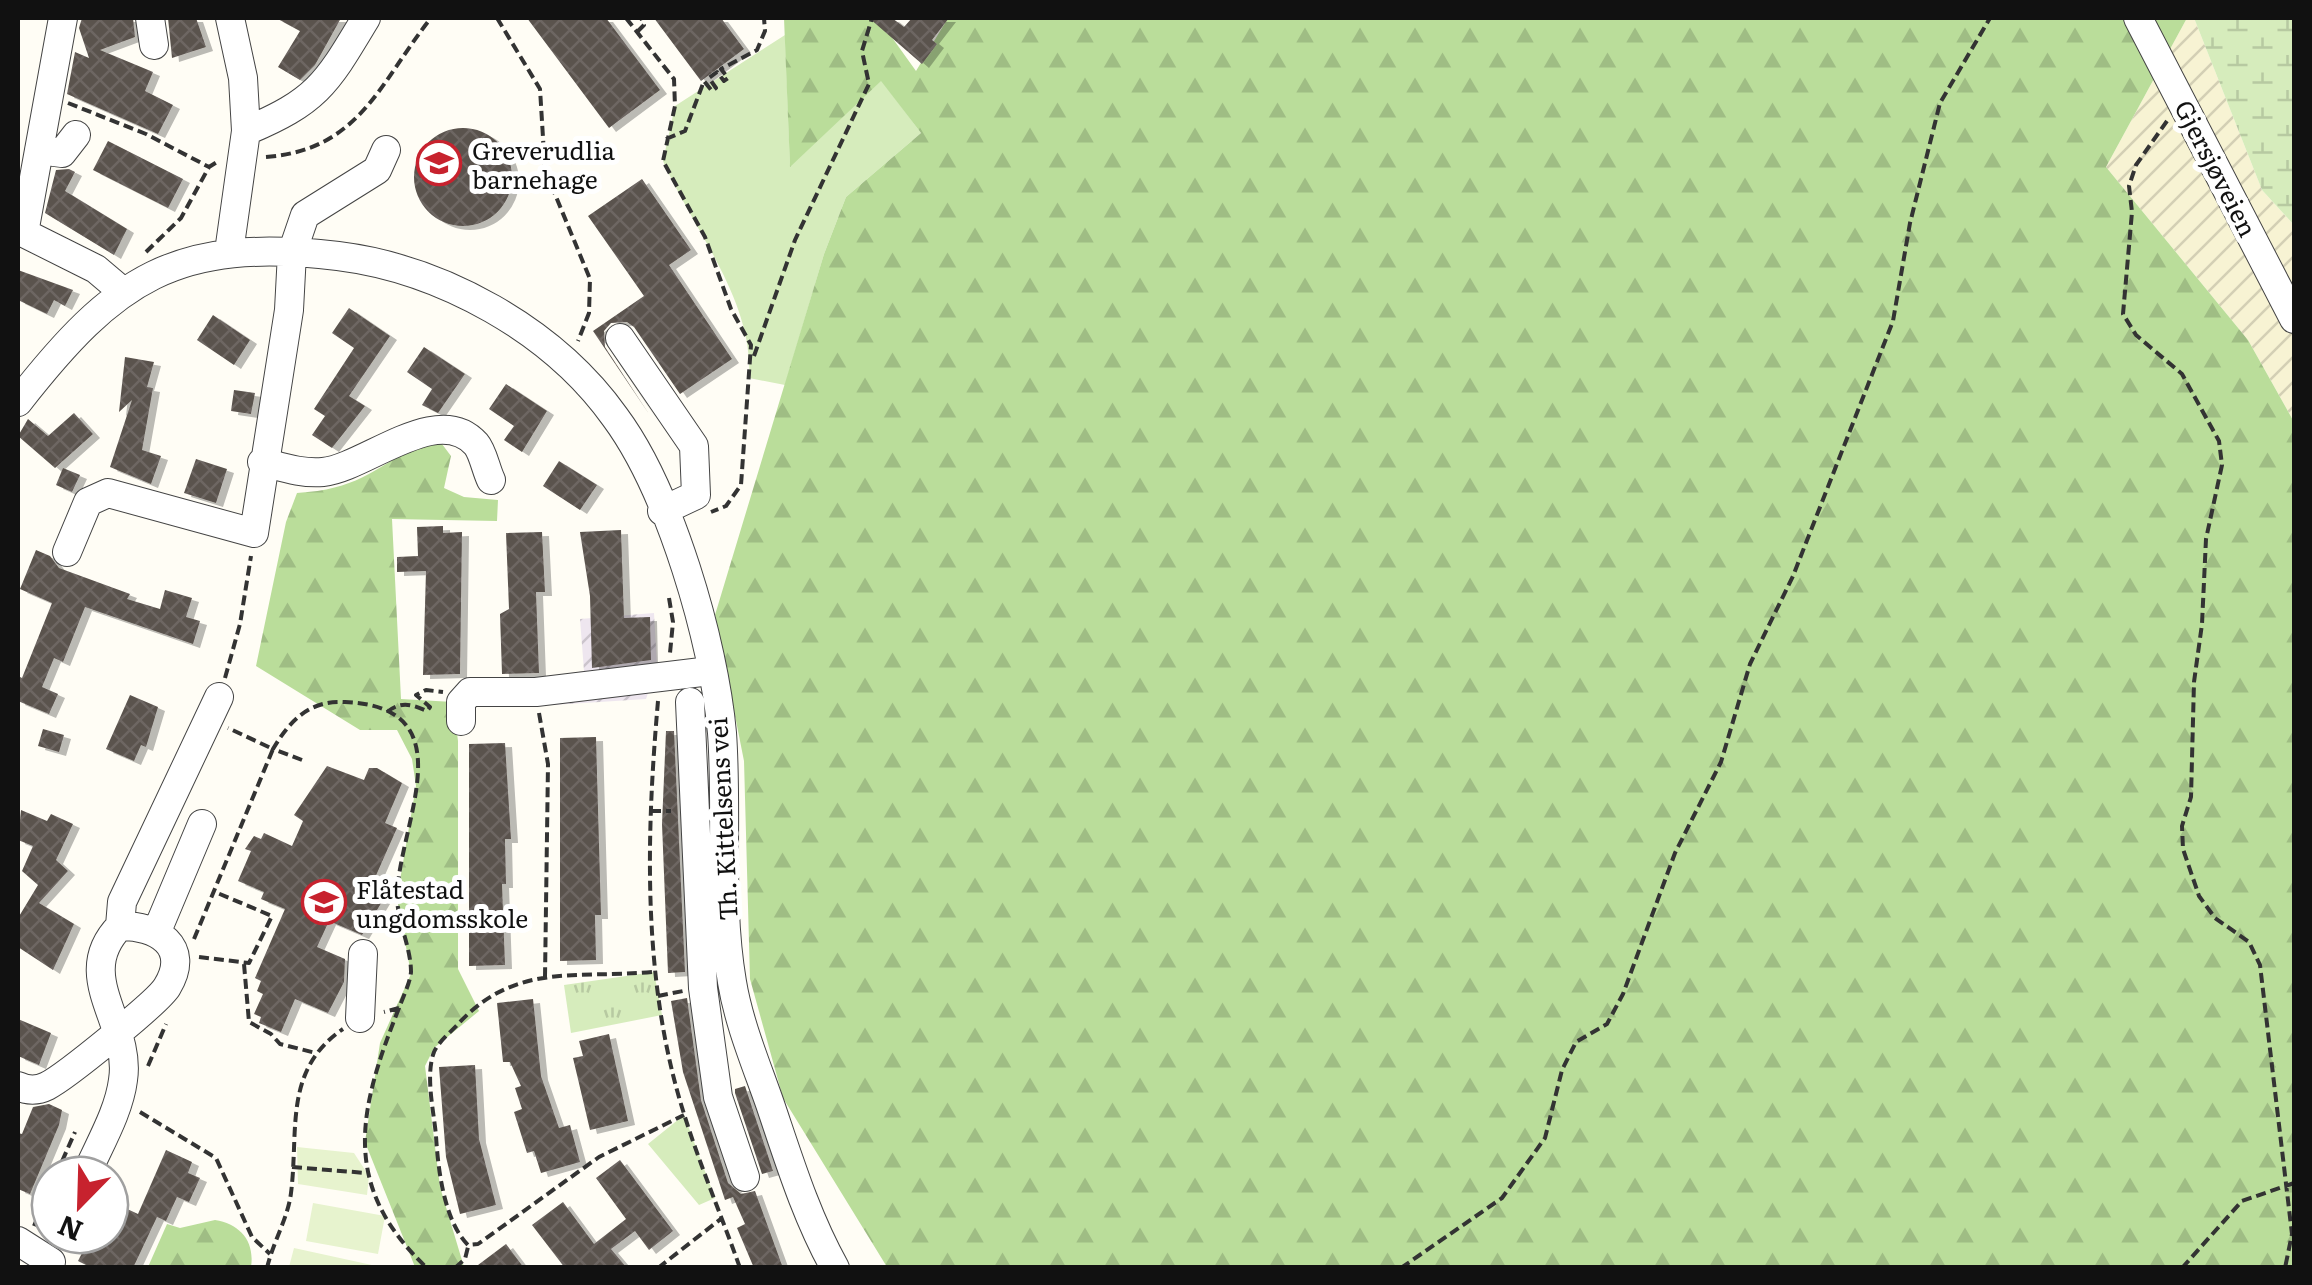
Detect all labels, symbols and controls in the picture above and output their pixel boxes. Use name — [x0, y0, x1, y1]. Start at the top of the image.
street label: Gjersjøveien — [2167, 93, 2267, 243]
place label: Greverudlia barnehage — [472, 131, 616, 197]
school or university icon: Greverudlia barnehage — [416, 140, 462, 186]
street label: Th. Kittelsens vei — [698, 716, 746, 922]
place label: Flåtestad ungdomsskole — [356, 870, 528, 936]
school or university icon: Flåtestad ungdomsskole — [301, 879, 347, 925]
north arrow — [30, 1155, 130, 1255]
text: N — [50, 1206, 88, 1254]

